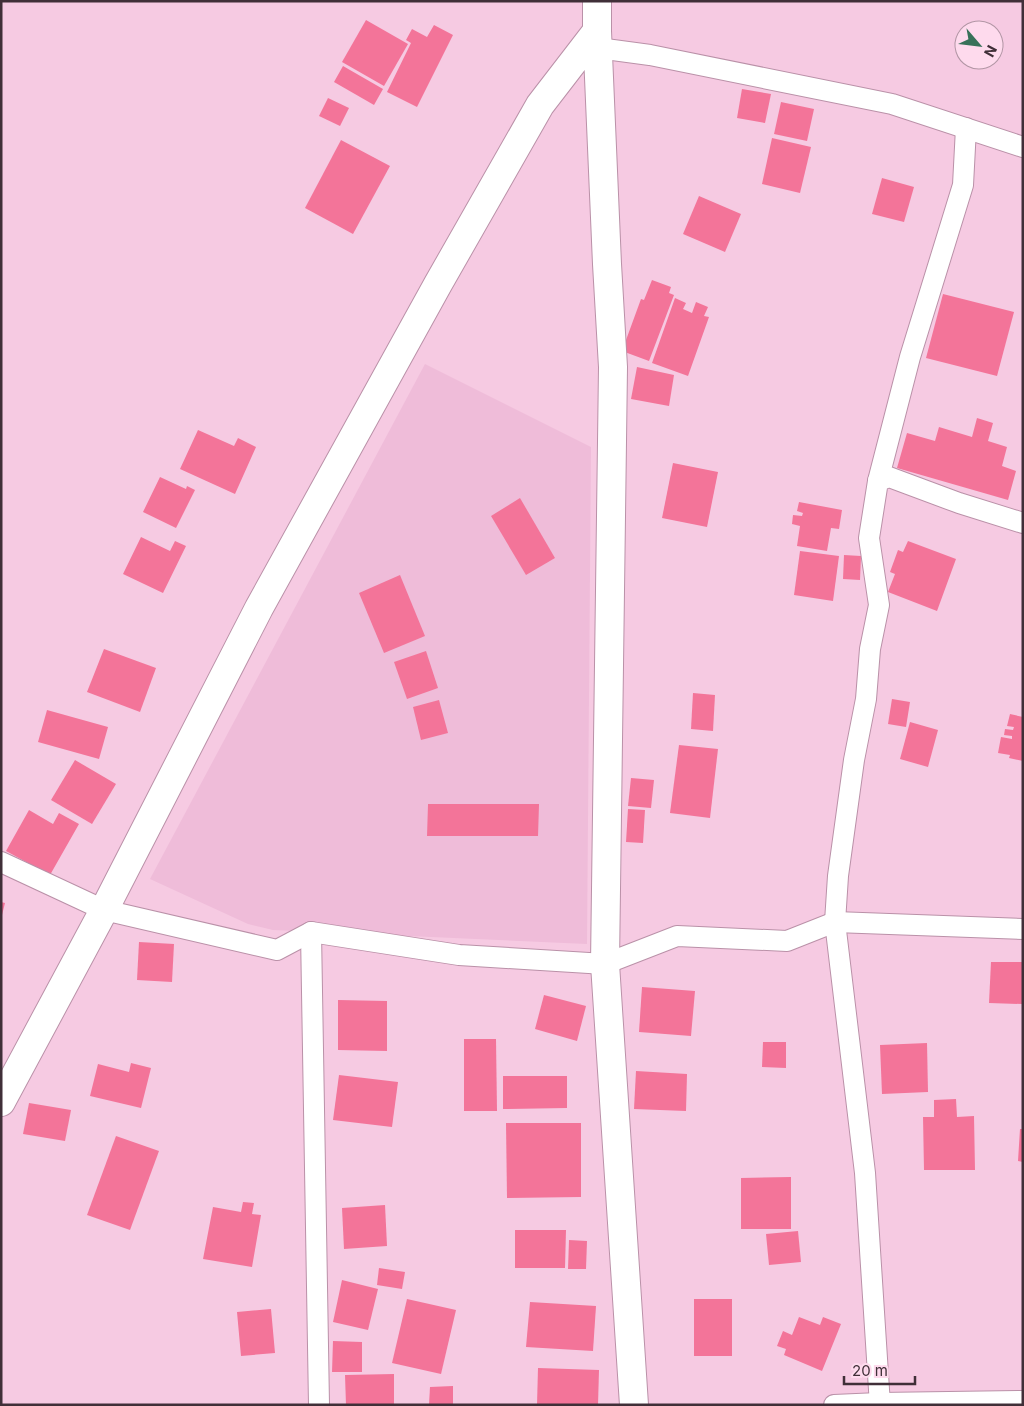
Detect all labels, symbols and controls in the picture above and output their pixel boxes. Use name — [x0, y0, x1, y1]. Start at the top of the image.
north arrow — [954, 20, 1004, 70]
text: N — [981, 43, 1001, 60]
scale bar — [844, 1354, 915, 1386]
text: 20 m — [852, 1361, 888, 1380]

